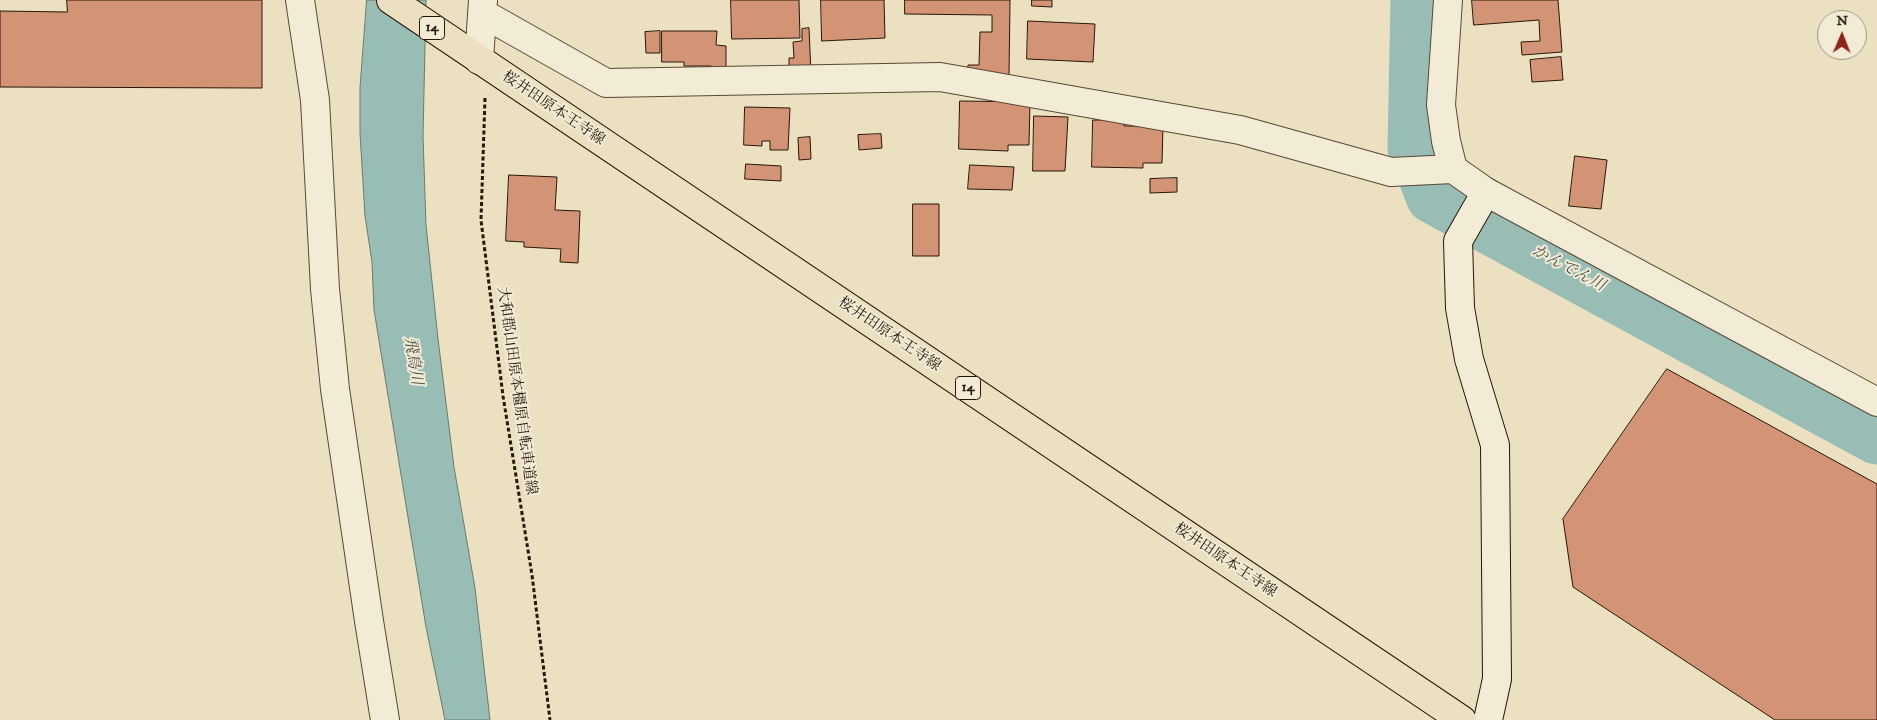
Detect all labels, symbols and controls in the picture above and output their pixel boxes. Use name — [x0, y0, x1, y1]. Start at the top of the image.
north arrow — [1817, 10, 1867, 60]
text: N — [1836, 12, 1848, 30]
road number: 14 — [420, 16, 444, 40]
street label: 桜井田原本王寺線 — [498, 68, 608, 150]
water label: かんでん川 — [1528, 242, 1608, 296]
street label: 大和郡山田原本橿原自転車道線 — [492, 286, 540, 496]
street label: 桜井田原本王寺線 — [834, 294, 944, 376]
water label: 飛鳥川 — [399, 336, 425, 386]
road number: 14 — [956, 376, 980, 399]
street label: 桜井田原本王寺線 — [1170, 520, 1280, 602]

